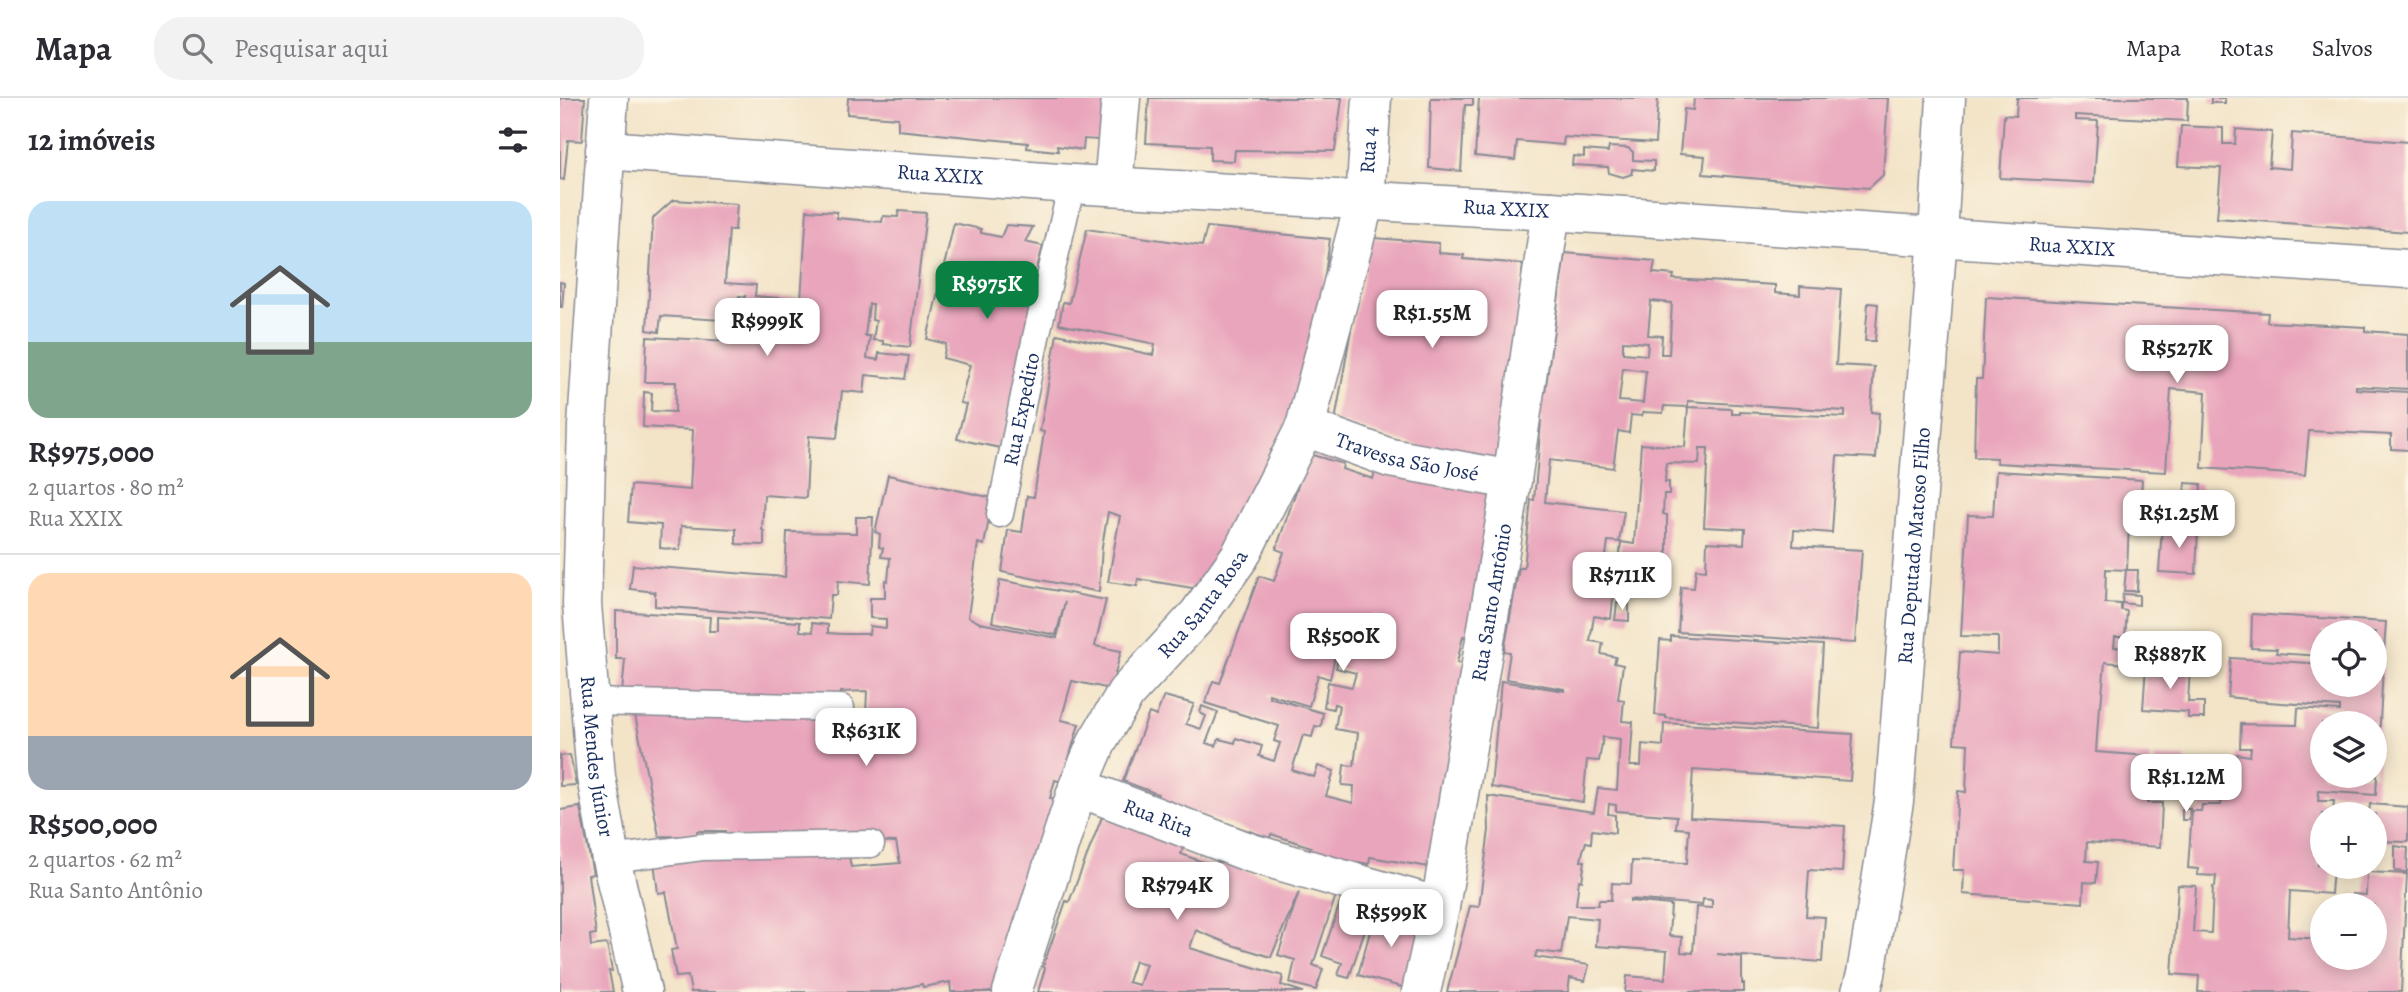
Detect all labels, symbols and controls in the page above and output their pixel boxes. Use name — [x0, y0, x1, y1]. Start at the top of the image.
search box — [154, 17, 644, 80]
text: Mapa — [35, 26, 112, 71]
icon: search — [178, 29, 216, 67]
text: Pesquisar aqui — [234, 31, 389, 66]
text: Mapa — [2126, 32, 2181, 64]
text: Rotas — [2219, 32, 2274, 64]
text: Salvos — [2312, 32, 2373, 64]
text: 12 imóveis — [28, 120, 155, 160]
icon: filters — [494, 121, 532, 159]
street label: Rua 4 — [1353, 126, 1384, 175]
street label: Rua XXIX — [896, 157, 984, 192]
street label: Rua XXIX — [1462, 192, 1550, 225]
street label: Rua XXIX — [2028, 229, 2116, 263]
icon: home — [217, 247, 343, 373]
pin: R$975K — [930, 262, 1044, 321]
text: R$975K — [952, 268, 1022, 299]
pin: R$1.55M — [1367, 290, 1497, 350]
text: R$1.55M — [1392, 297, 1472, 328]
pin: R$999K — [710, 299, 824, 358]
text: R$999K — [731, 305, 803, 336]
pin: R$527K — [2120, 326, 2234, 385]
text: R$527K — [2141, 332, 2213, 363]
street label: Rua Expedito — [996, 350, 1047, 468]
street label: Travessa São José — [1332, 425, 1481, 488]
street label: Rua Deputado Matoso Filho — [1891, 426, 1937, 665]
text: R$975,000 — [28, 432, 154, 472]
text: 2 quartos · 80 m² — [28, 472, 184, 503]
pin: R$1.25M — [2114, 490, 2244, 550]
text: R$1.25M — [2139, 497, 2219, 528]
text: Rua XXIX — [28, 503, 123, 534]
street label: Rua Santo Antônio — [1464, 521, 1518, 684]
street label: Rua Santa Rosa — [1151, 545, 1255, 664]
pin: R$711K — [1565, 552, 1679, 612]
text: R$711K — [1589, 559, 1655, 590]
pin: R$500K — [1286, 614, 1400, 673]
icon: home — [217, 619, 343, 745]
text: R$500K — [1306, 620, 1380, 651]
map controls — [2310, 620, 2387, 970]
button: locate — [2310, 620, 2387, 697]
pin: R$887K — [2113, 632, 2227, 691]
text: R$887K — [2134, 638, 2206, 669]
street label: Rua Mendes Júnior — [574, 674, 621, 840]
pin: R$631K — [809, 708, 923, 768]
button: layers — [2310, 711, 2387, 788]
text: R$631K — [831, 715, 901, 746]
pin: R$1.12M — [2121, 754, 2251, 814]
text: R$1.12M — [2147, 761, 2225, 792]
street label: Rua Rita — [1119, 792, 1198, 844]
button: + — [2310, 802, 2387, 879]
text: R$500,000 — [28, 804, 158, 844]
text: 2 quartos · 62 m² — [28, 844, 182, 875]
pin: R$794K — [1120, 862, 1234, 922]
text: R$794K — [1141, 869, 1213, 900]
text: Rua Santo Antônio — [28, 875, 203, 906]
pin: R$599K — [1334, 890, 1448, 949]
button: − — [2310, 893, 2387, 970]
text: R$599K — [1355, 896, 1427, 927]

